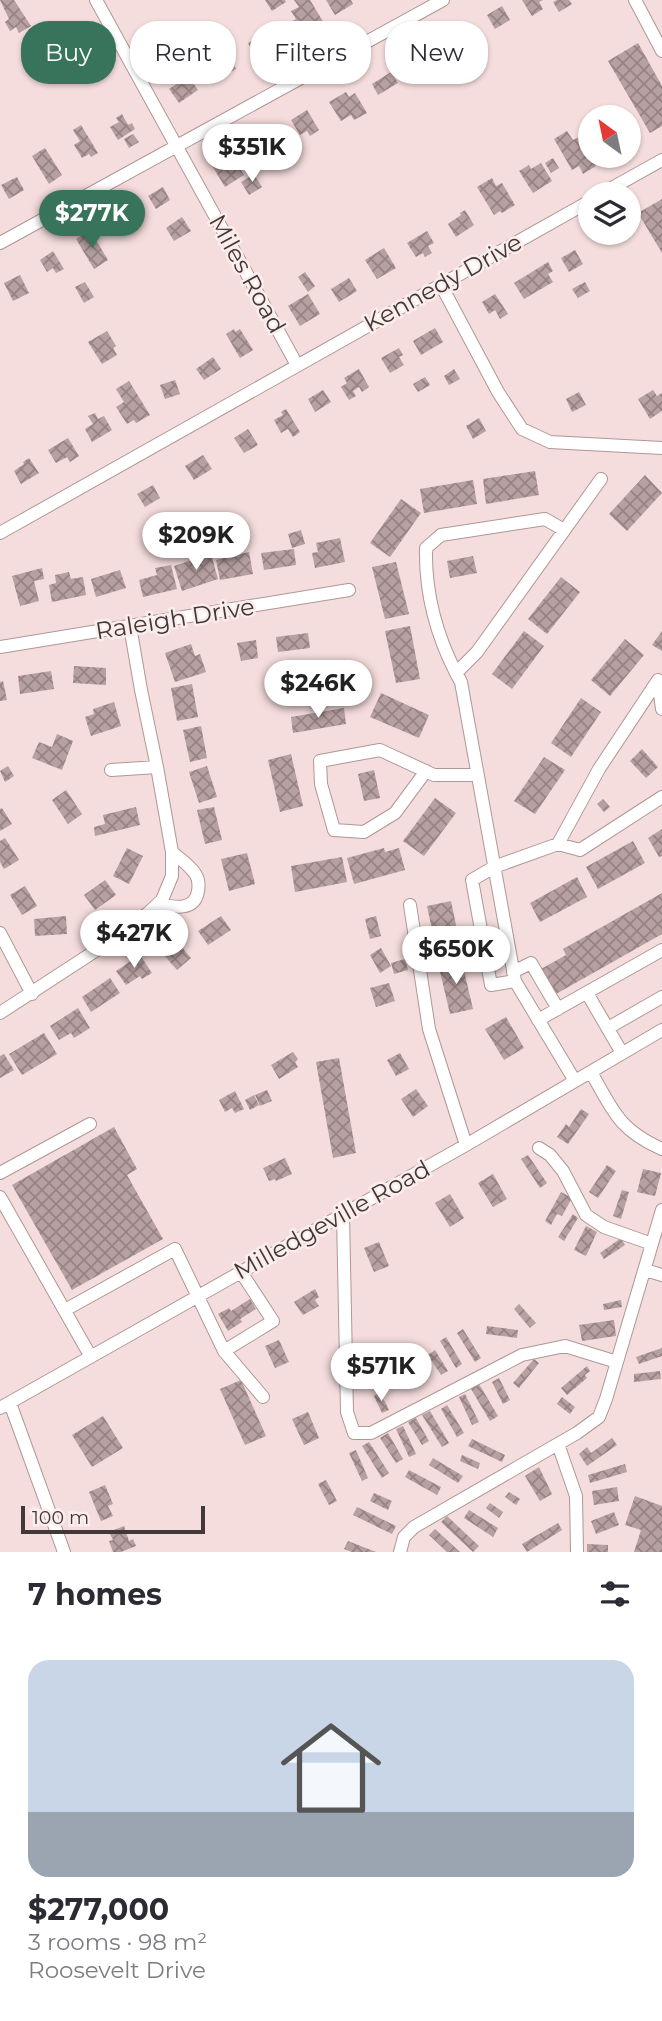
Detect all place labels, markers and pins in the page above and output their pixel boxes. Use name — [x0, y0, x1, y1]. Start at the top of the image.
pin: $351K — [203, 124, 301, 184]
pin: $277K — [43, 190, 141, 250]
pin: $209K — [147, 512, 245, 572]
pin: $246K — [269, 660, 367, 720]
pin: $427K — [85, 911, 183, 970]
pin: $650K — [407, 926, 505, 986]
pin: $571K — [332, 1344, 430, 1403]

